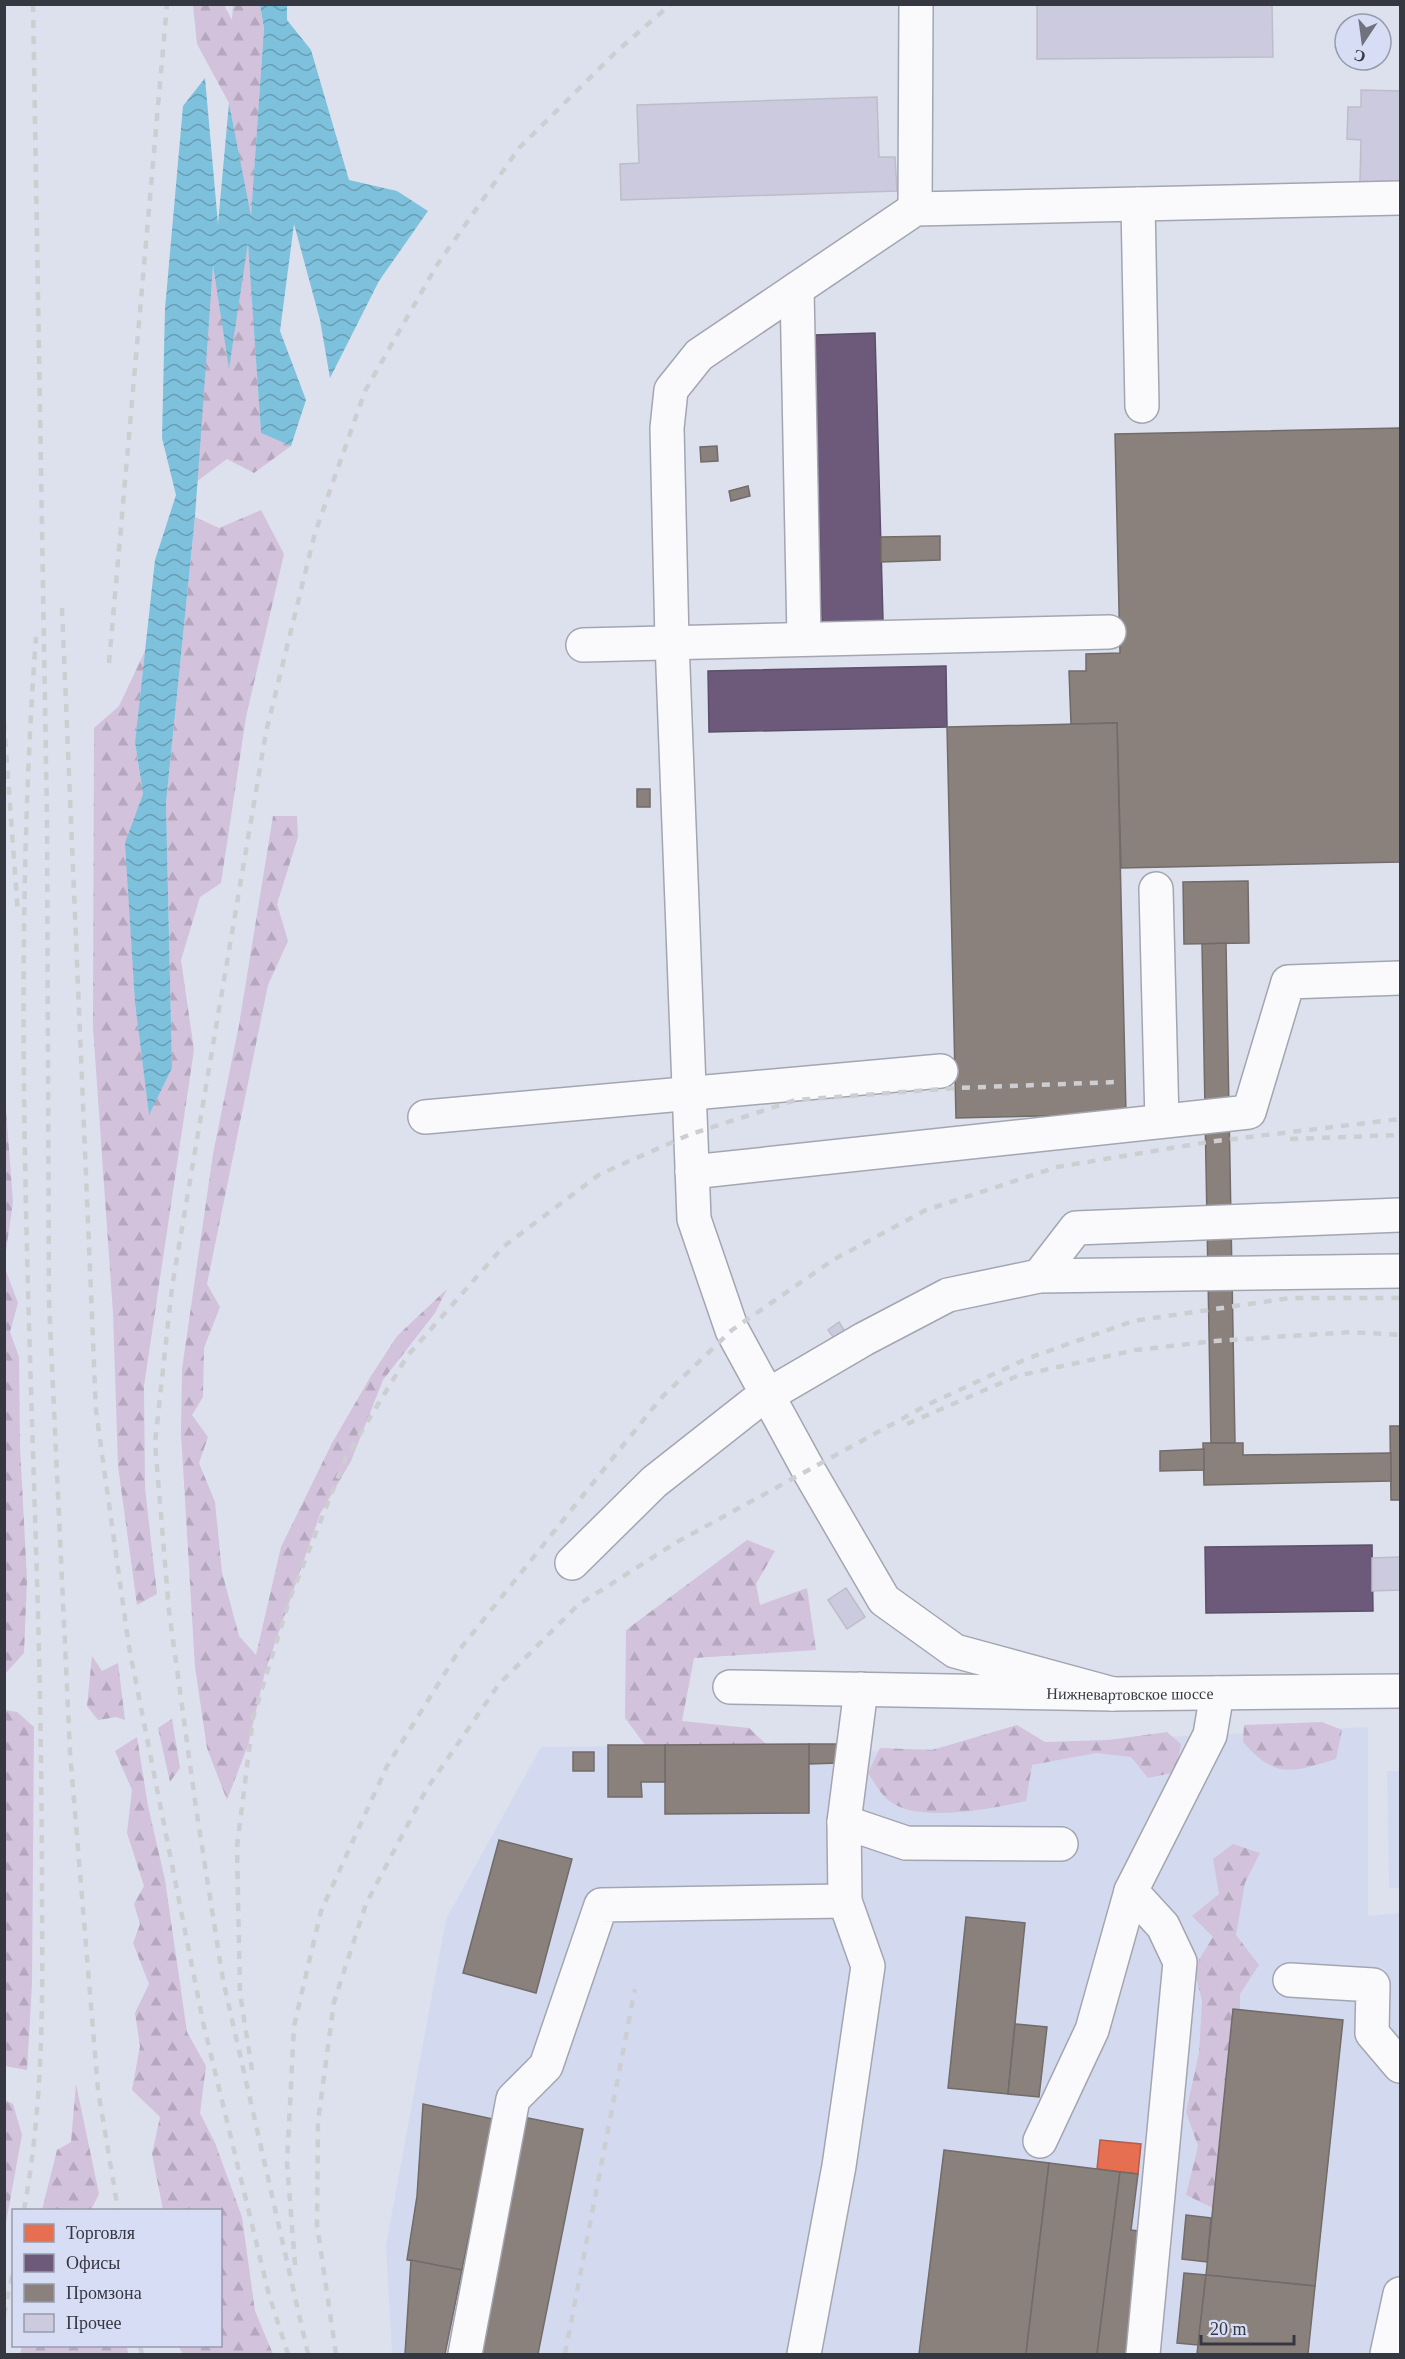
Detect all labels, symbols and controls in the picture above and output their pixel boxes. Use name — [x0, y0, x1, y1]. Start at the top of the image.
north arrow — [1333, 12, 1393, 72]
text: С — [1352, 47, 1367, 66]
street label: Нижневартовское шоссе — [1046, 1684, 1214, 1704]
legend — [12, 2209, 222, 2347]
text: Торговля — [66, 2223, 135, 2243]
text: Офисы — [66, 2253, 120, 2273]
text: Промзона — [66, 2283, 142, 2303]
scale bar — [1201, 2308, 1294, 2346]
text: Прочее — [66, 2313, 122, 2333]
text: 20 m — [1210, 2319, 1247, 2339]

